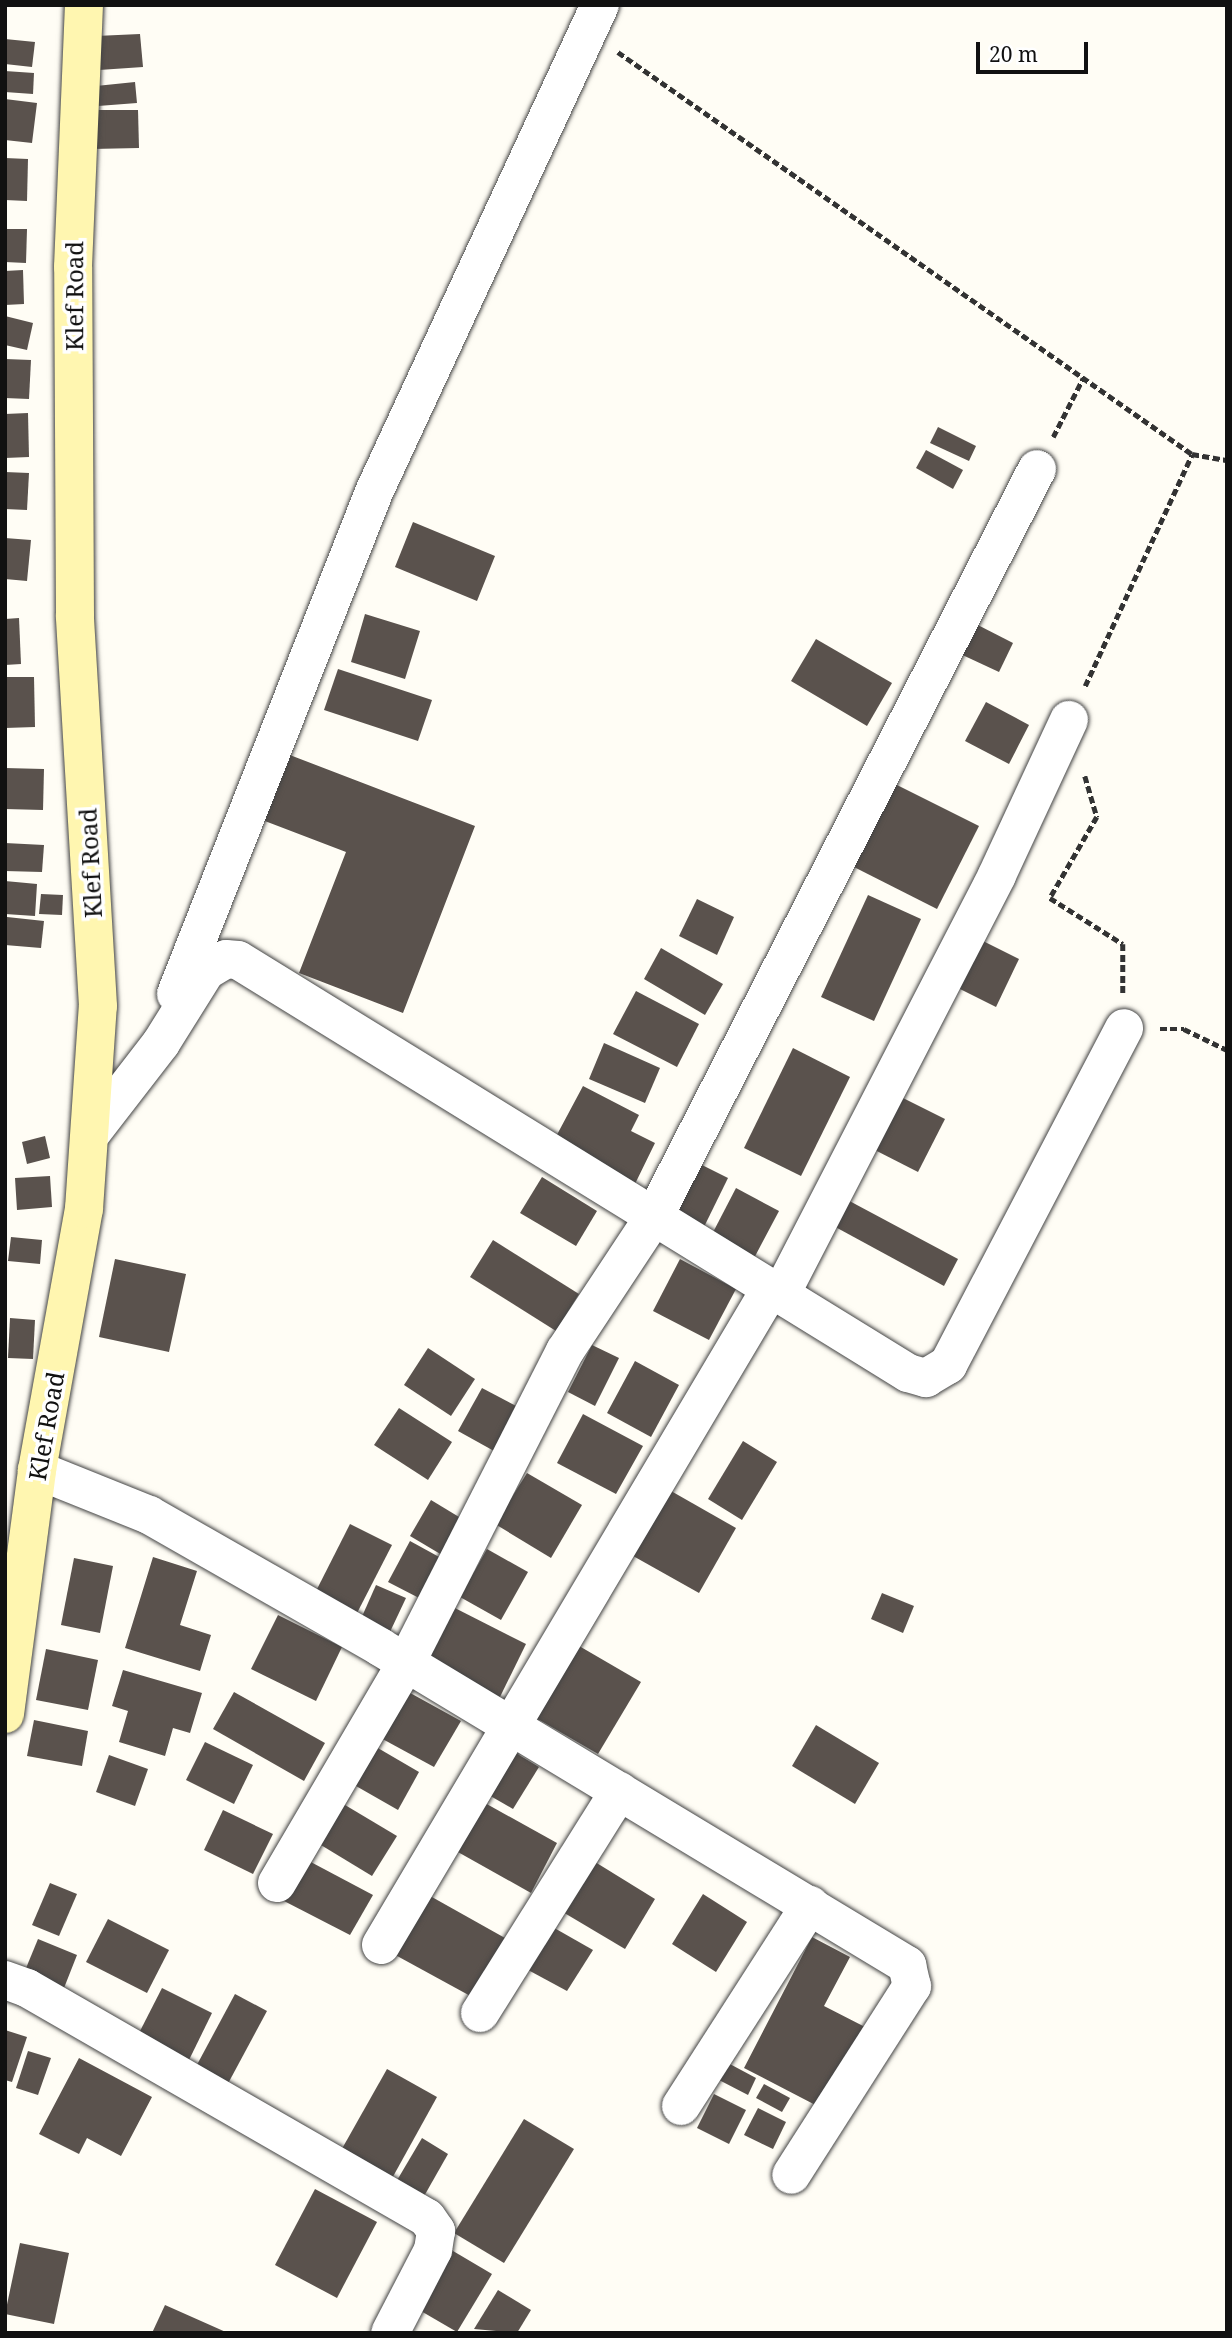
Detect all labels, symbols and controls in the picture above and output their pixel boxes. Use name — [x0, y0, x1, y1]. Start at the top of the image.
scale bar — [980, 28, 1092, 72]
text: 20 m — [989, 40, 1038, 68]
street label: Klef Road — [60, 241, 88, 351]
street label: Klef Road — [73, 807, 107, 919]
street label: Klef Road — [22, 1369, 70, 1483]

